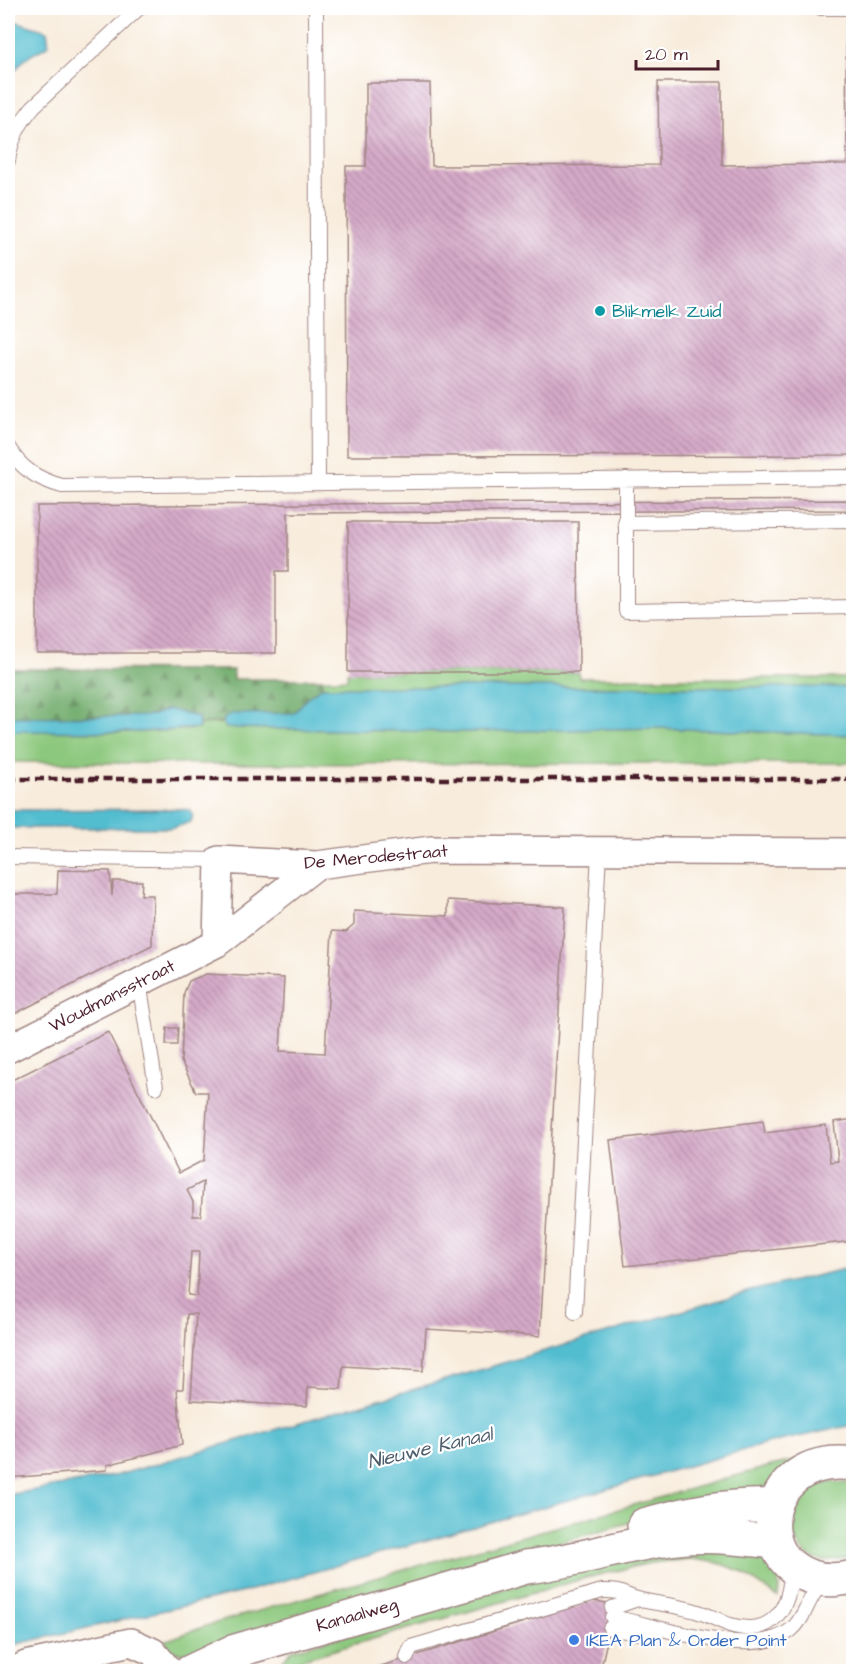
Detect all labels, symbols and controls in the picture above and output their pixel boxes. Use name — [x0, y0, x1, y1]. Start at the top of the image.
scale bar — [636, 33, 718, 71]
text: 20 m — [645, 42, 688, 67]
place label: Blikmelk Zuid — [612, 299, 721, 324]
marker: Blikmelk Zuid — [593, 304, 607, 318]
street label: De Merodestraat — [303, 838, 450, 876]
street label: Woudmansstraat — [45, 953, 180, 1039]
water label: Nieuwe Kanaal — [365, 1419, 498, 1476]
street label: Kanaalweg — [313, 1591, 401, 1640]
place label: IKEA Plan & Order Point — [586, 1628, 787, 1653]
marker: IKEA Plan & Order Point — [567, 1633, 581, 1647]

